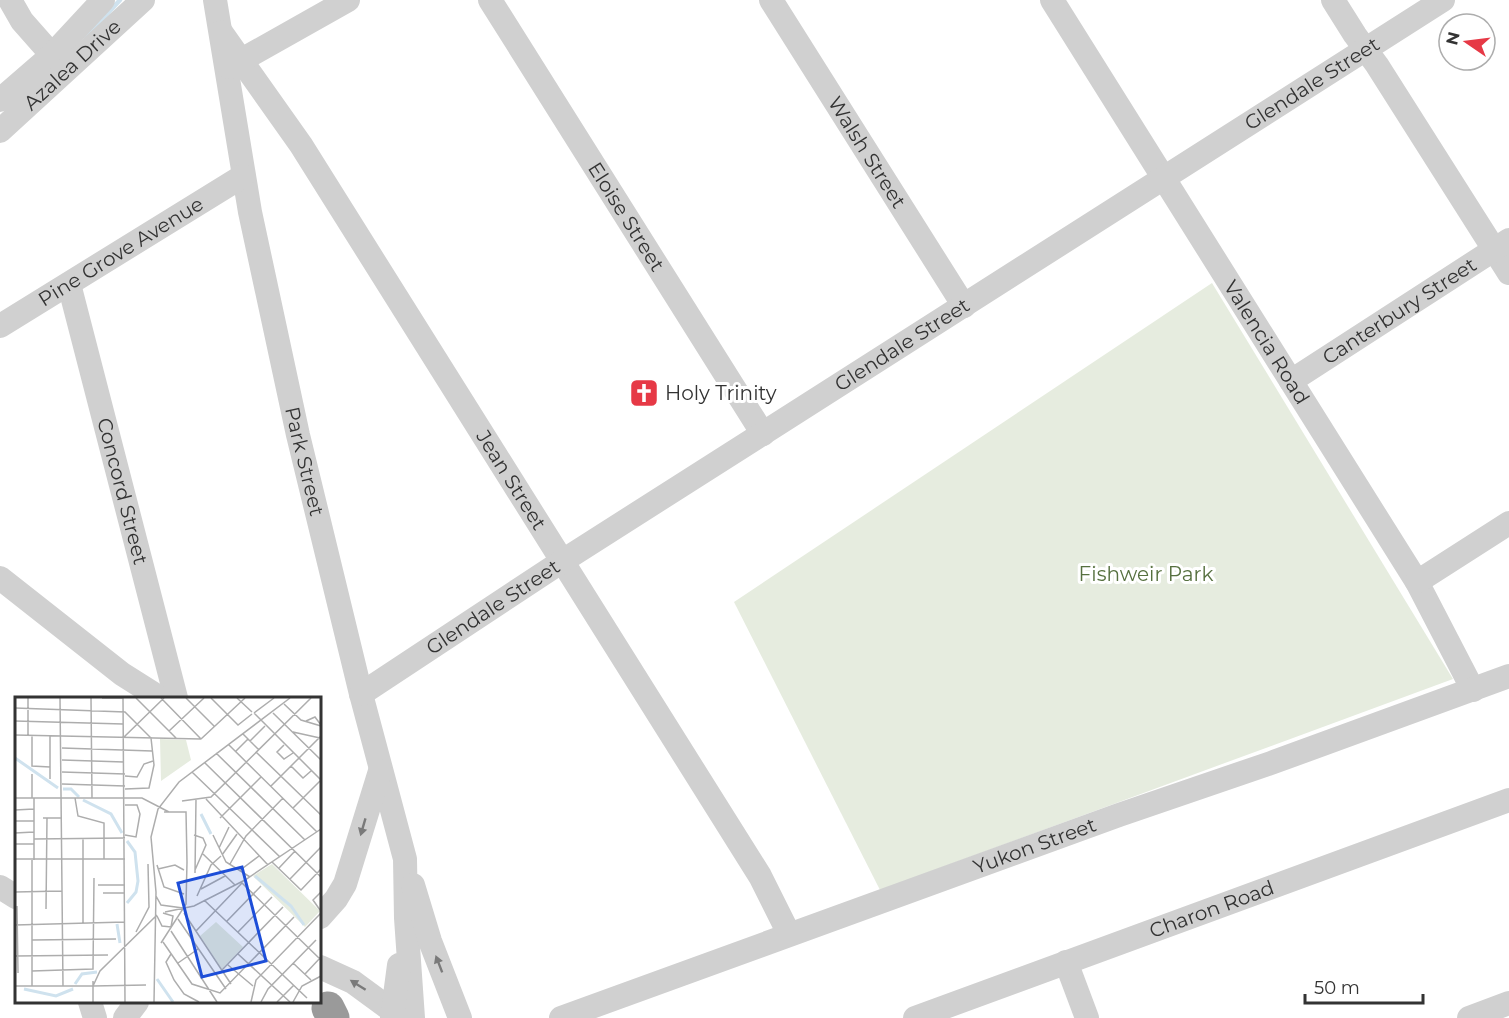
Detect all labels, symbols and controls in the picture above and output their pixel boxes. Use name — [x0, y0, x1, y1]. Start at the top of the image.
north arrow — [1437, 12, 1497, 72]
street label: Azalea Drive — [19, 14, 126, 115]
text: N — [1442, 30, 1464, 47]
street label: Glendale Street — [1240, 32, 1384, 135]
street label: Walsh Street — [823, 92, 911, 213]
street label: Eloise Street — [583, 158, 670, 276]
street label: Pine Grove Avenue — [34, 191, 208, 311]
street label: Canterbury Street — [1318, 252, 1481, 370]
street label: Valencia Road — [1219, 276, 1314, 409]
street label: Glendale Street — [830, 293, 974, 397]
church icon: Holy Trinity — [628, 377, 660, 409]
place label: Holy Trinity — [665, 381, 777, 405]
street label: Park Street — [280, 404, 329, 518]
street label: Concord Street — [92, 415, 153, 567]
street label: Jean Street — [471, 425, 552, 534]
street label: Glendale Street — [422, 554, 564, 660]
park label: Fishweir Park — [1079, 562, 1213, 586]
inset map — [15, 697, 321, 1003]
street label: Yukon Street — [970, 812, 1099, 879]
one-way arrow — [358, 818, 367, 836]
street label: Charon Road — [1146, 875, 1277, 943]
one-way arrow — [433, 954, 443, 972]
scale bar — [1305, 967, 1424, 1005]
text: 50 m — [1314, 977, 1360, 999]
one-way arrow — [350, 980, 366, 991]

